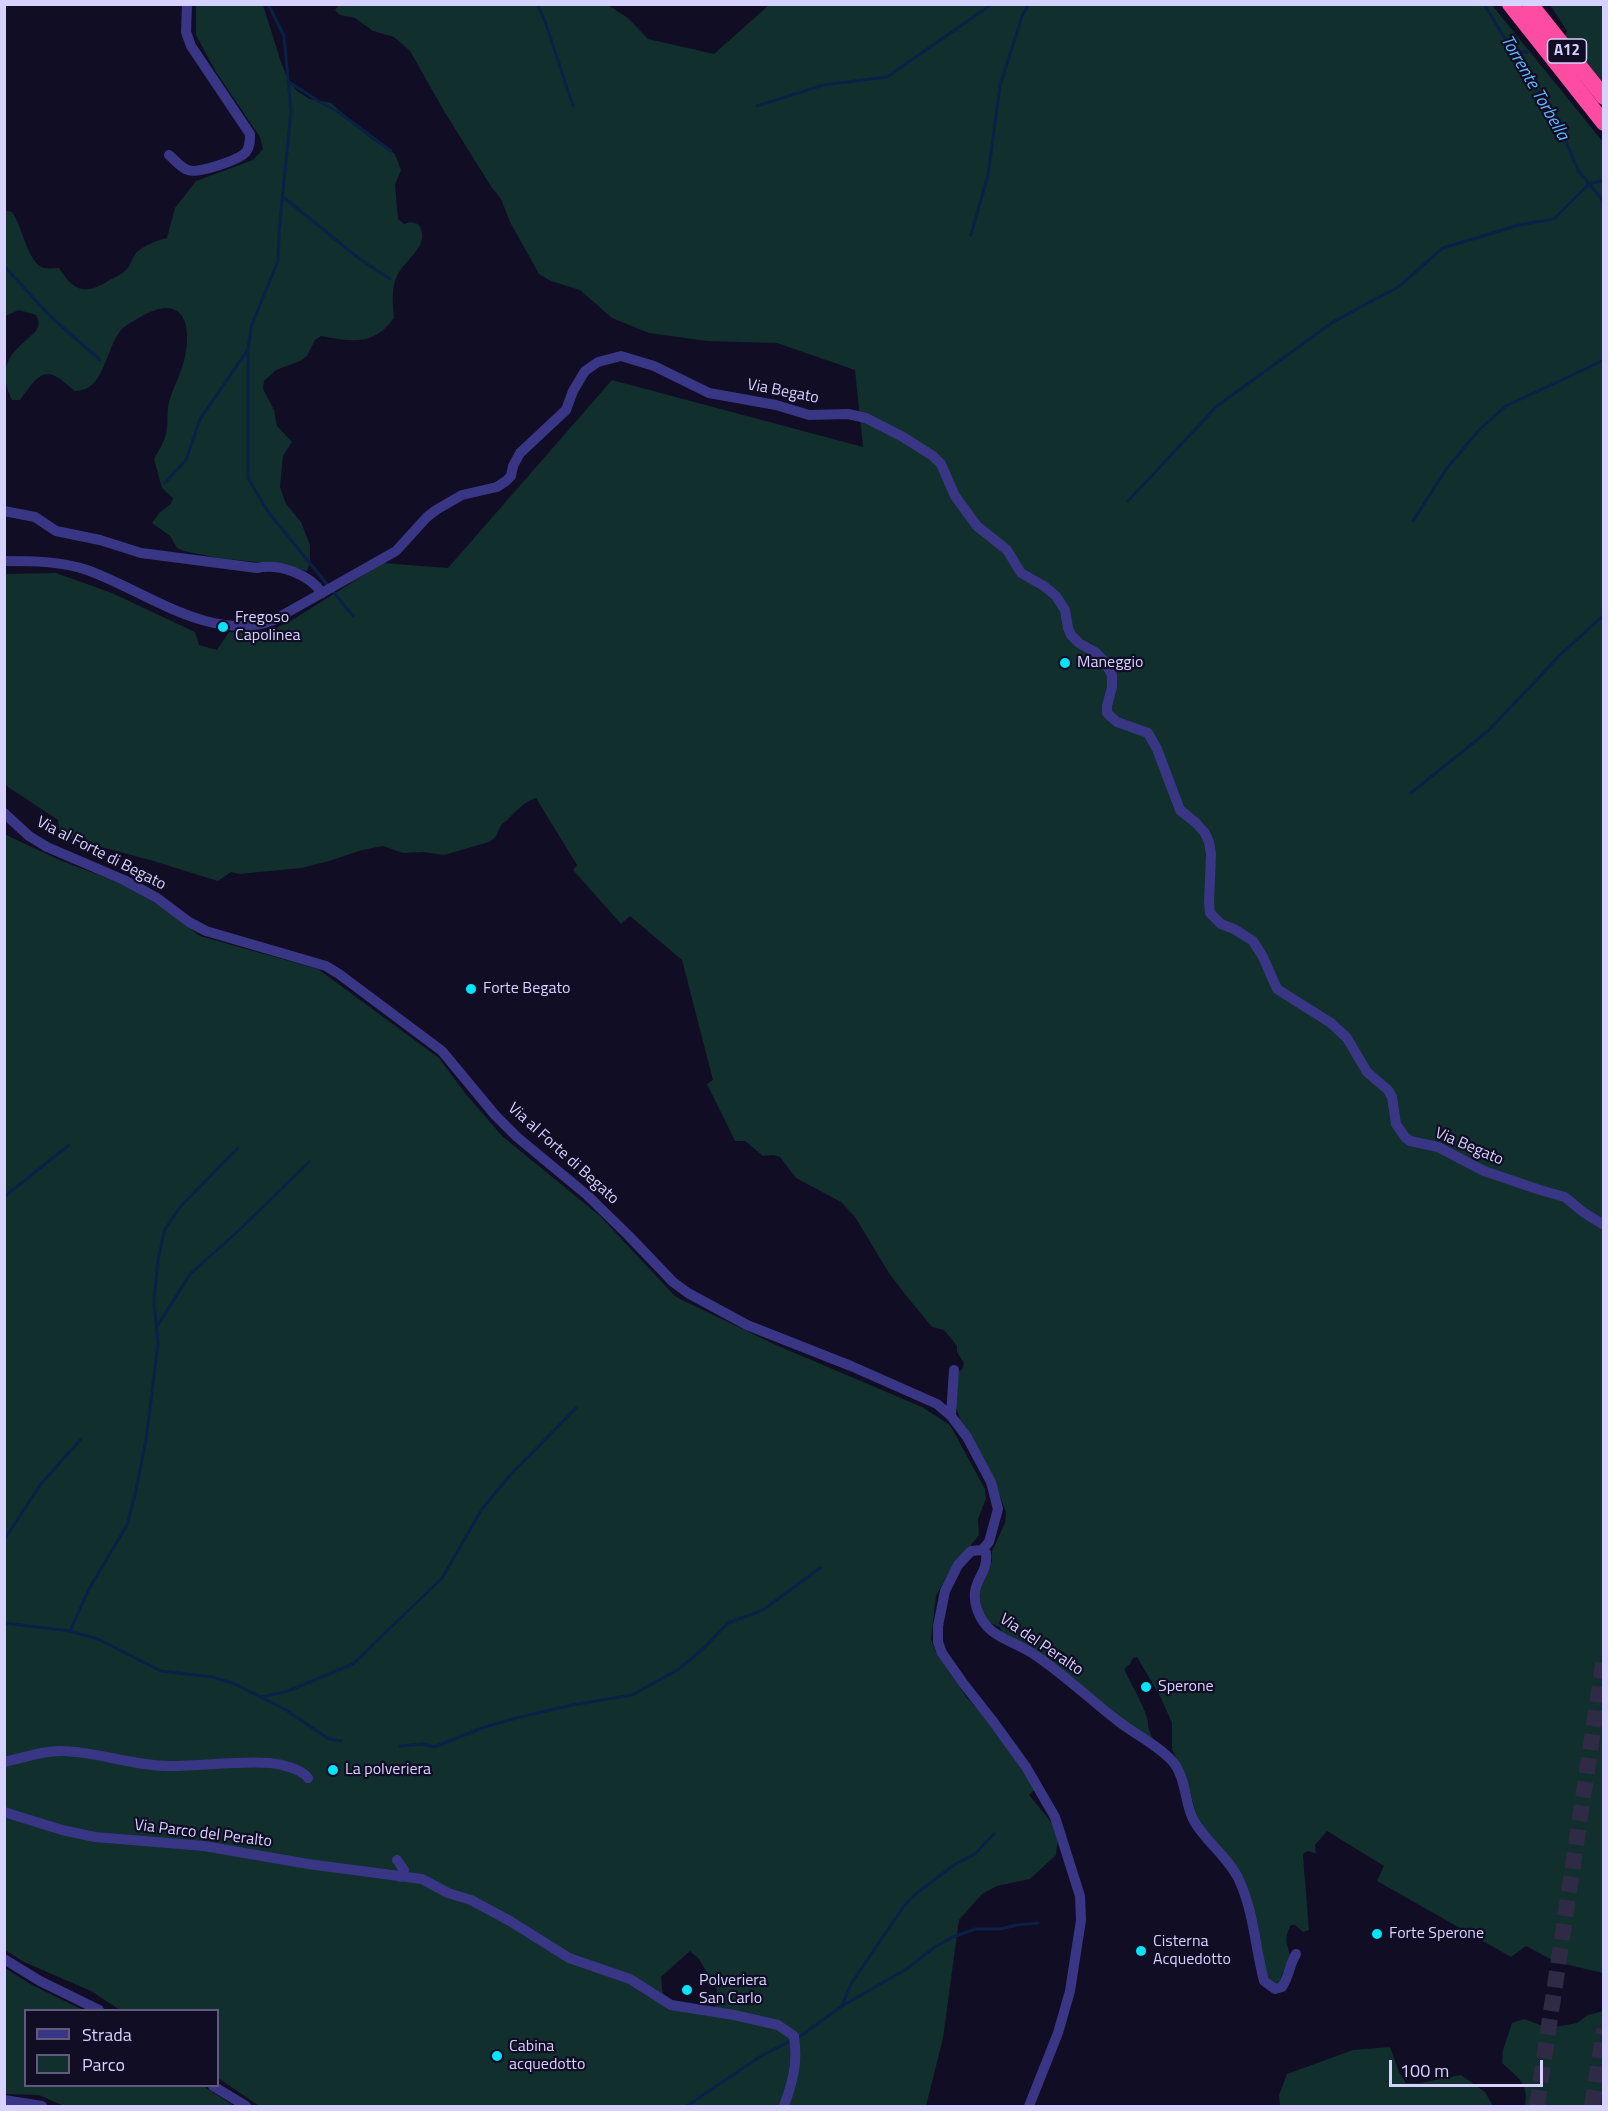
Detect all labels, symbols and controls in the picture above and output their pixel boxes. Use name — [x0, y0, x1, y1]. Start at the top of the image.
water label: Torrente Torbella — [1495, 32, 1573, 144]
road number: A12 — [1548, 39, 1586, 63]
street label: Via Begato — [746, 376, 820, 408]
place label: Fregoso Capolinea — [235, 608, 300, 646]
marker: Fregoso Capolinea — [216, 620, 230, 634]
place label: Maneggio — [1077, 653, 1144, 673]
marker: Maneggio — [1058, 656, 1072, 670]
street label: Via al Forte di Begato — [33, 813, 169, 895]
place label: Forte Begato — [483, 979, 571, 999]
marker: Forte Begato — [464, 982, 478, 996]
street label: Via al Forte di Begato — [504, 1099, 622, 1209]
street label: Via Begato — [1432, 1124, 1506, 1170]
street label: Via del Peralto — [995, 1610, 1087, 1680]
place label: Sperone — [1158, 1677, 1214, 1697]
marker: Sperone — [1139, 1680, 1153, 1694]
place label: La polveriera — [345, 1760, 431, 1780]
marker: La polveriera — [326, 1763, 340, 1777]
street label: Via Parco del Peralto — [133, 1816, 273, 1852]
place label: Forte Sperone — [1389, 1924, 1484, 1944]
marker: Forte Sperone — [1370, 1927, 1384, 1941]
place label: Cisterna Acquedotto — [1153, 1932, 1231, 1970]
marker: Cisterna Acquedotto — [1134, 1944, 1148, 1958]
place label: Polveriera San Carlo — [699, 1971, 767, 2009]
marker: Polveriera San Carlo — [680, 1983, 694, 1997]
legend — [24, 2009, 219, 2087]
text: Strada — [82, 2021, 132, 2048]
place label: Cabina acquedotto — [509, 2037, 585, 2075]
scale bar — [1392, 2048, 1546, 2086]
marker: Cabina acquedotto — [490, 2049, 504, 2063]
text: Parco — [82, 2051, 125, 2078]
text: 100 m — [1400, 2057, 1449, 2084]

